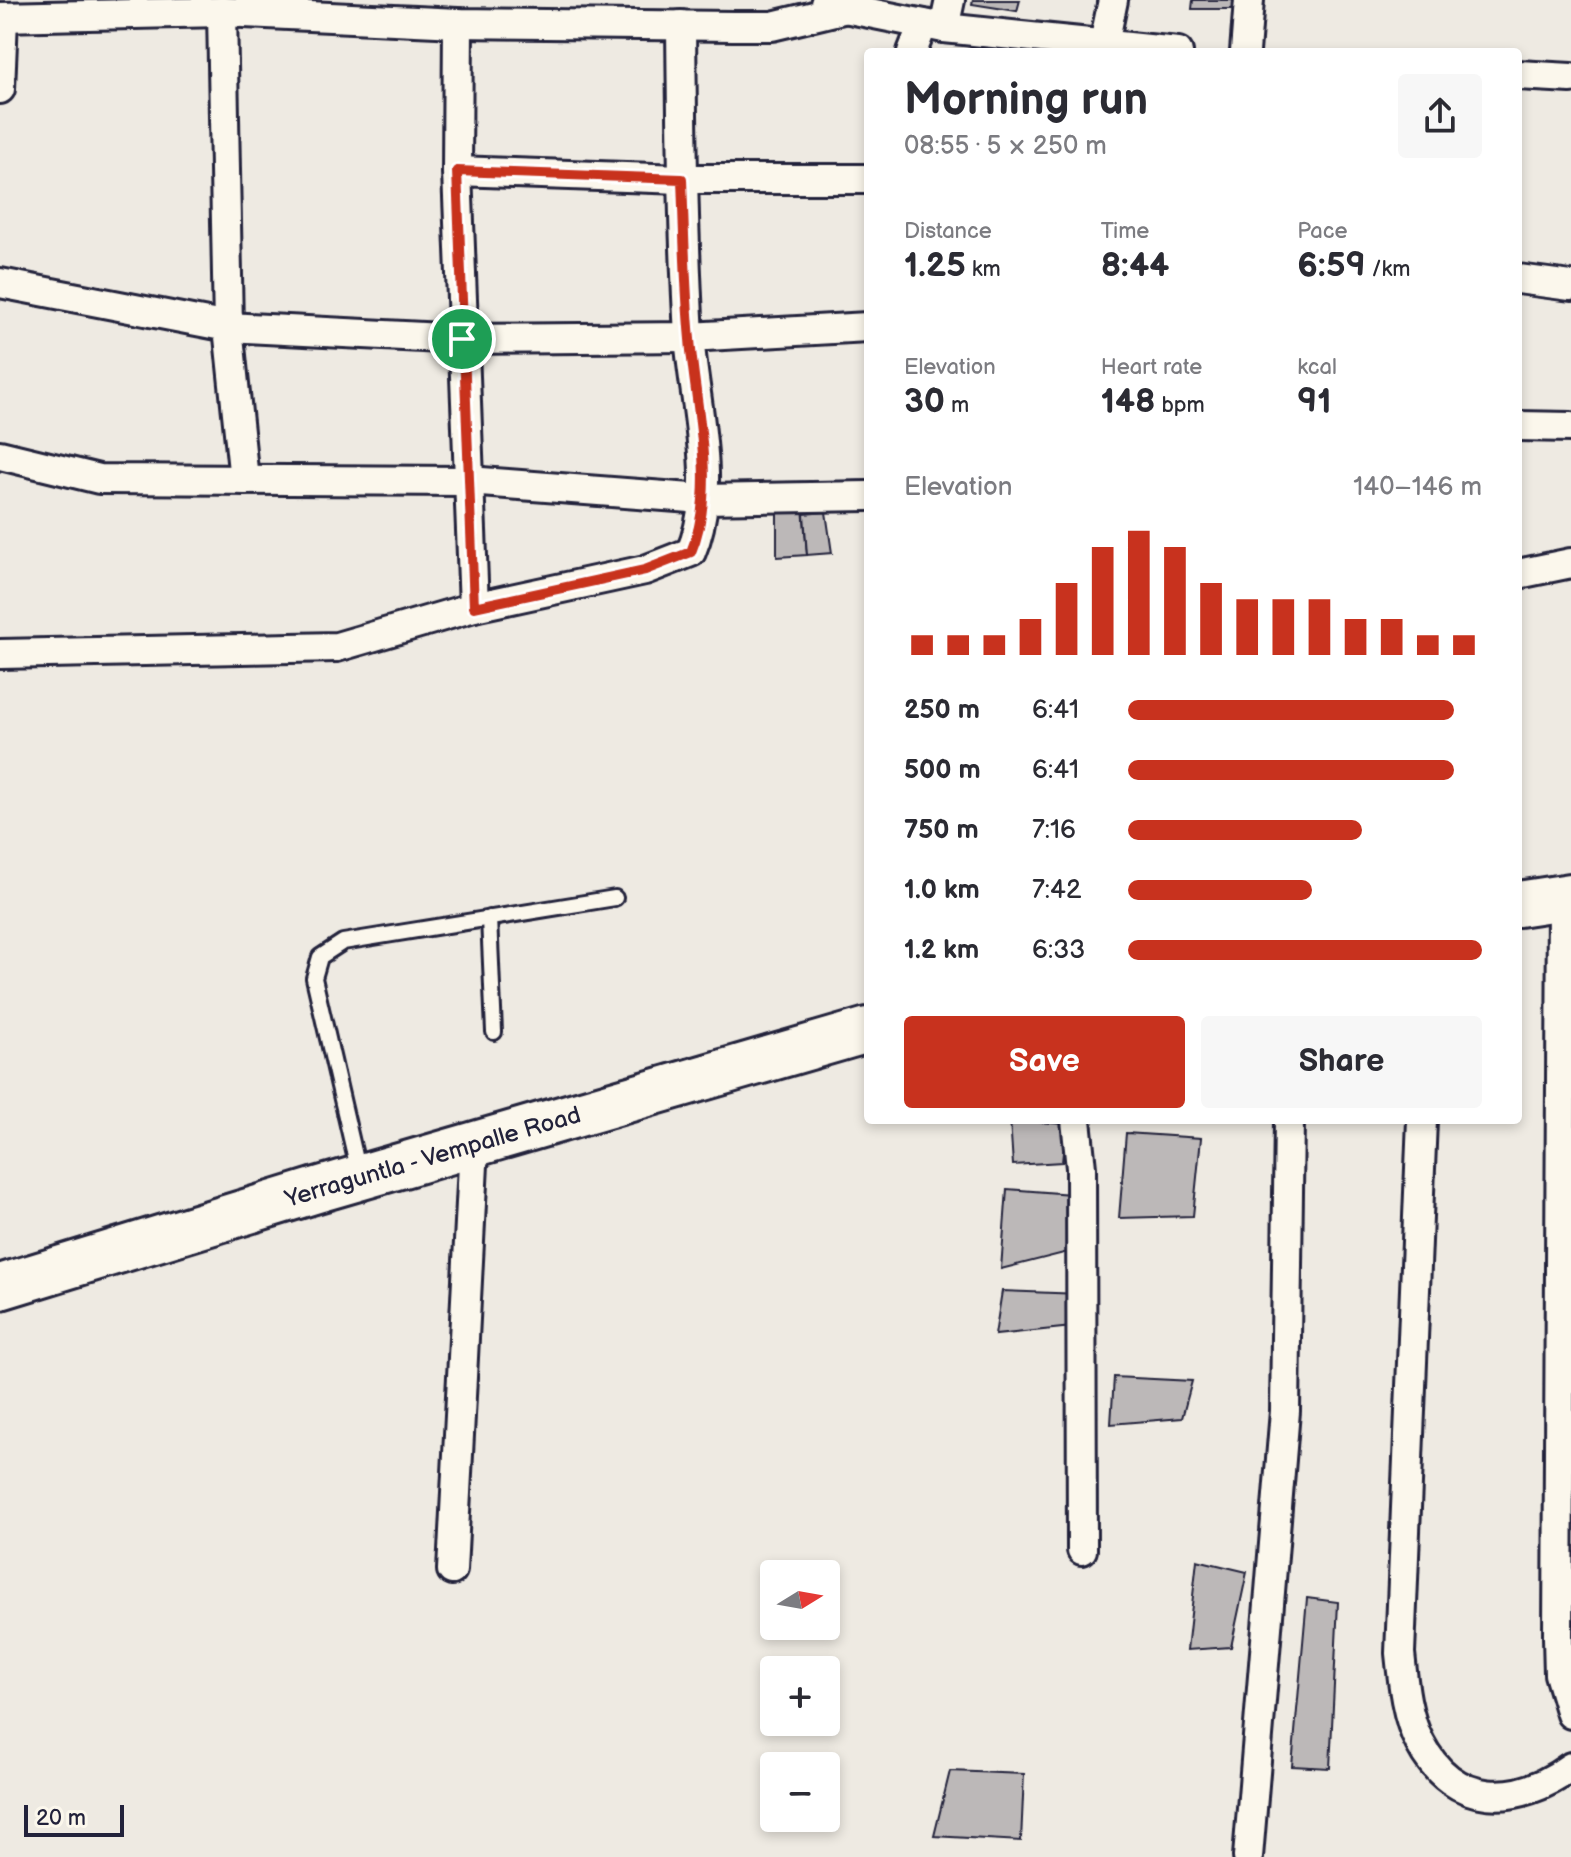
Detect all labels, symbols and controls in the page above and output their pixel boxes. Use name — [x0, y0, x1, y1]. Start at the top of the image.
text: Morning run — [904, 74, 1148, 127]
button: share — [1398, 74, 1482, 158]
text: 08:55 · 5 × 250 m — [904, 131, 1107, 162]
text: Distance — [904, 218, 992, 245]
text: Time — [1101, 218, 1149, 245]
text: Pace — [1297, 218, 1348, 245]
text: 1.25 — [904, 245, 966, 286]
text: 8:44 — [1101, 245, 1169, 286]
text: 6:59 — [1297, 245, 1366, 286]
text: km — [966, 256, 1001, 283]
text: /km — [1366, 256, 1411, 283]
pin — [428, 305, 496, 373]
icon: arrive — [440, 317, 484, 361]
text: Elevation — [904, 354, 996, 381]
text: Heart rate — [1101, 354, 1202, 381]
text: kcal — [1297, 354, 1337, 381]
text: 30 — [904, 381, 945, 422]
text: 148 — [1101, 381, 1155, 422]
text: 91 — [1297, 381, 1332, 422]
text: m — [945, 392, 969, 419]
text: bpm — [1155, 392, 1205, 419]
text: Elevation — [904, 472, 1012, 503]
text: 140–146 m — [1353, 472, 1482, 503]
text: 250 m — [904, 695, 980, 726]
text: 6:41 — [1032, 695, 1079, 726]
text: 500 m — [904, 755, 981, 786]
text: 6:41 — [1032, 755, 1079, 786]
text: 750 m — [904, 815, 979, 846]
text: 7:16 — [1032, 815, 1076, 846]
text: 1.0 km — [904, 875, 980, 906]
text: 7:42 — [1032, 875, 1081, 906]
text: 1.2 km — [904, 935, 979, 966]
text: 6:33 — [1032, 935, 1085, 966]
button: Save — [904, 1016, 1185, 1108]
button: Share — [1201, 1016, 1482, 1108]
street label: Yerraguntla - Vempalle Road — [280, 1100, 584, 1214]
north arrow — [760, 1560, 840, 1640]
map controls — [760, 1560, 840, 1832]
button: + — [760, 1656, 840, 1736]
button: − — [760, 1752, 840, 1832]
scale bar — [24, 1801, 124, 1837]
text: 20 m — [36, 1805, 86, 1832]

